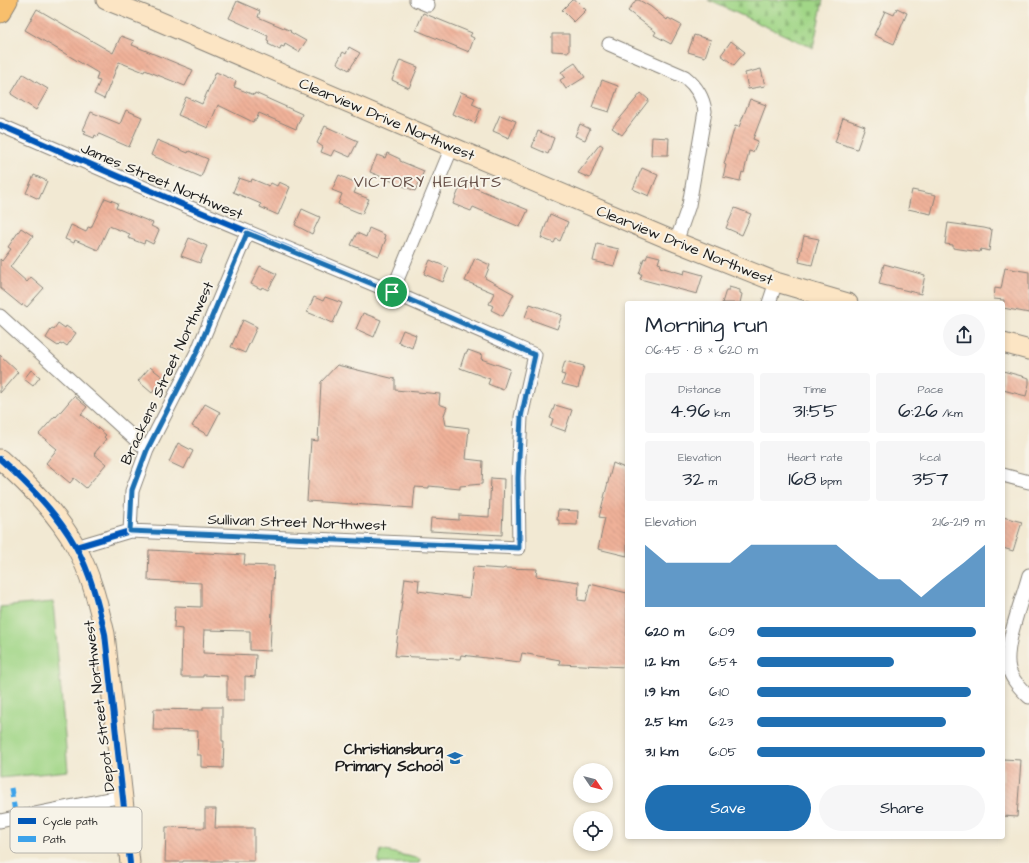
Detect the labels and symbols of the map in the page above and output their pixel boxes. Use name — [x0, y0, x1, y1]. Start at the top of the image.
street label: Clearview Drive Northwest — [296, 73, 478, 166]
street label: James Street Northwest — [77, 138, 246, 225]
district label: VICTORY HEIGHTS — [354, 171, 502, 193]
street label: Clearview Drive Northwest — [593, 200, 776, 291]
pin — [375, 275, 409, 309]
street label: Brackens Street Northwest — [116, 278, 219, 468]
street label: Sullivan Street Northwest — [207, 509, 387, 536]
street label: Depot Street Northwest — [79, 619, 120, 793]
place label: Christiansburg Primary School — [335, 739, 444, 778]
school or university icon: Christiansburg Primary School — [446, 749, 464, 767]
north arrow — [573, 763, 613, 803]
legend — [10, 807, 142, 853]
text: Cycle path — [43, 814, 98, 830]
text: Path — [43, 832, 66, 847]

